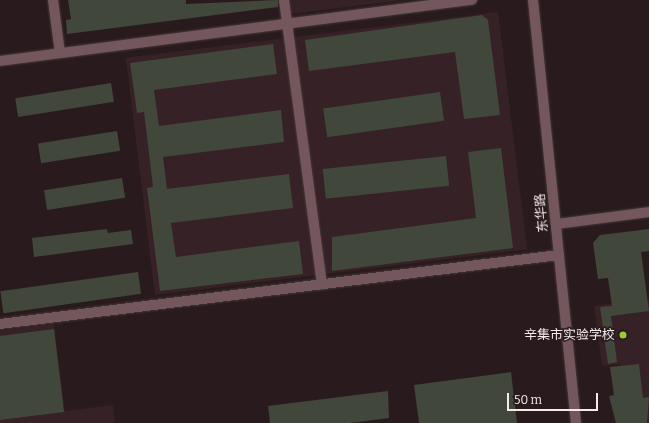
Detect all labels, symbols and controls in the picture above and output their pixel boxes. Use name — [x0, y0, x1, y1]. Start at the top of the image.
street label: 东华路 — [533, 193, 551, 233]
place label: 辛集市实验学校 — [524, 327, 615, 343]
marker: 辛集市实验学校 — [618, 330, 628, 340]
scale bar — [509, 385, 600, 411]
text: 50 m — [514, 393, 542, 407]

